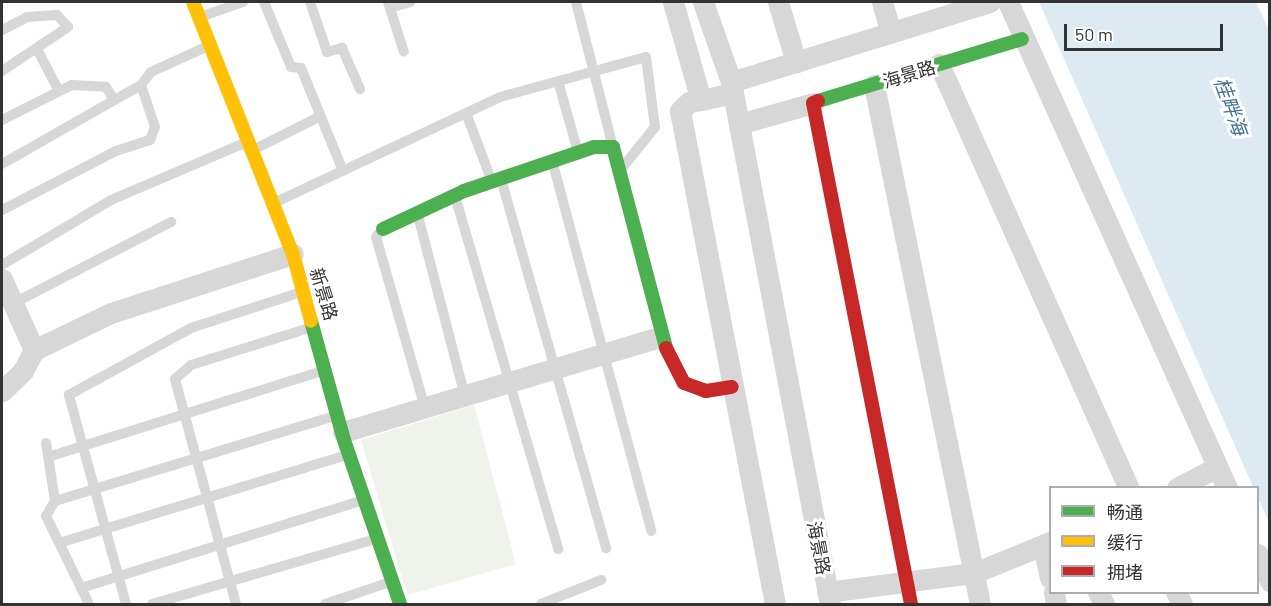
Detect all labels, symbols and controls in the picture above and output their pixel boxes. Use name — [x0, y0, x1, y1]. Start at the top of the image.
scale bar — [1067, 12, 1226, 50]
text: 50 m — [1075, 23, 1113, 45]
street label: 海景路 — [880, 56, 938, 92]
water label: 桂畔海 — [1209, 74, 1253, 138]
street label: 新景路 — [306, 265, 342, 323]
legend — [1049, 486, 1259, 594]
text: 畅通 — [1107, 501, 1143, 523]
street label: 海景路 — [803, 519, 835, 577]
text: 缓行 — [1107, 531, 1143, 553]
text: 拥堵 — [1107, 561, 1143, 583]

